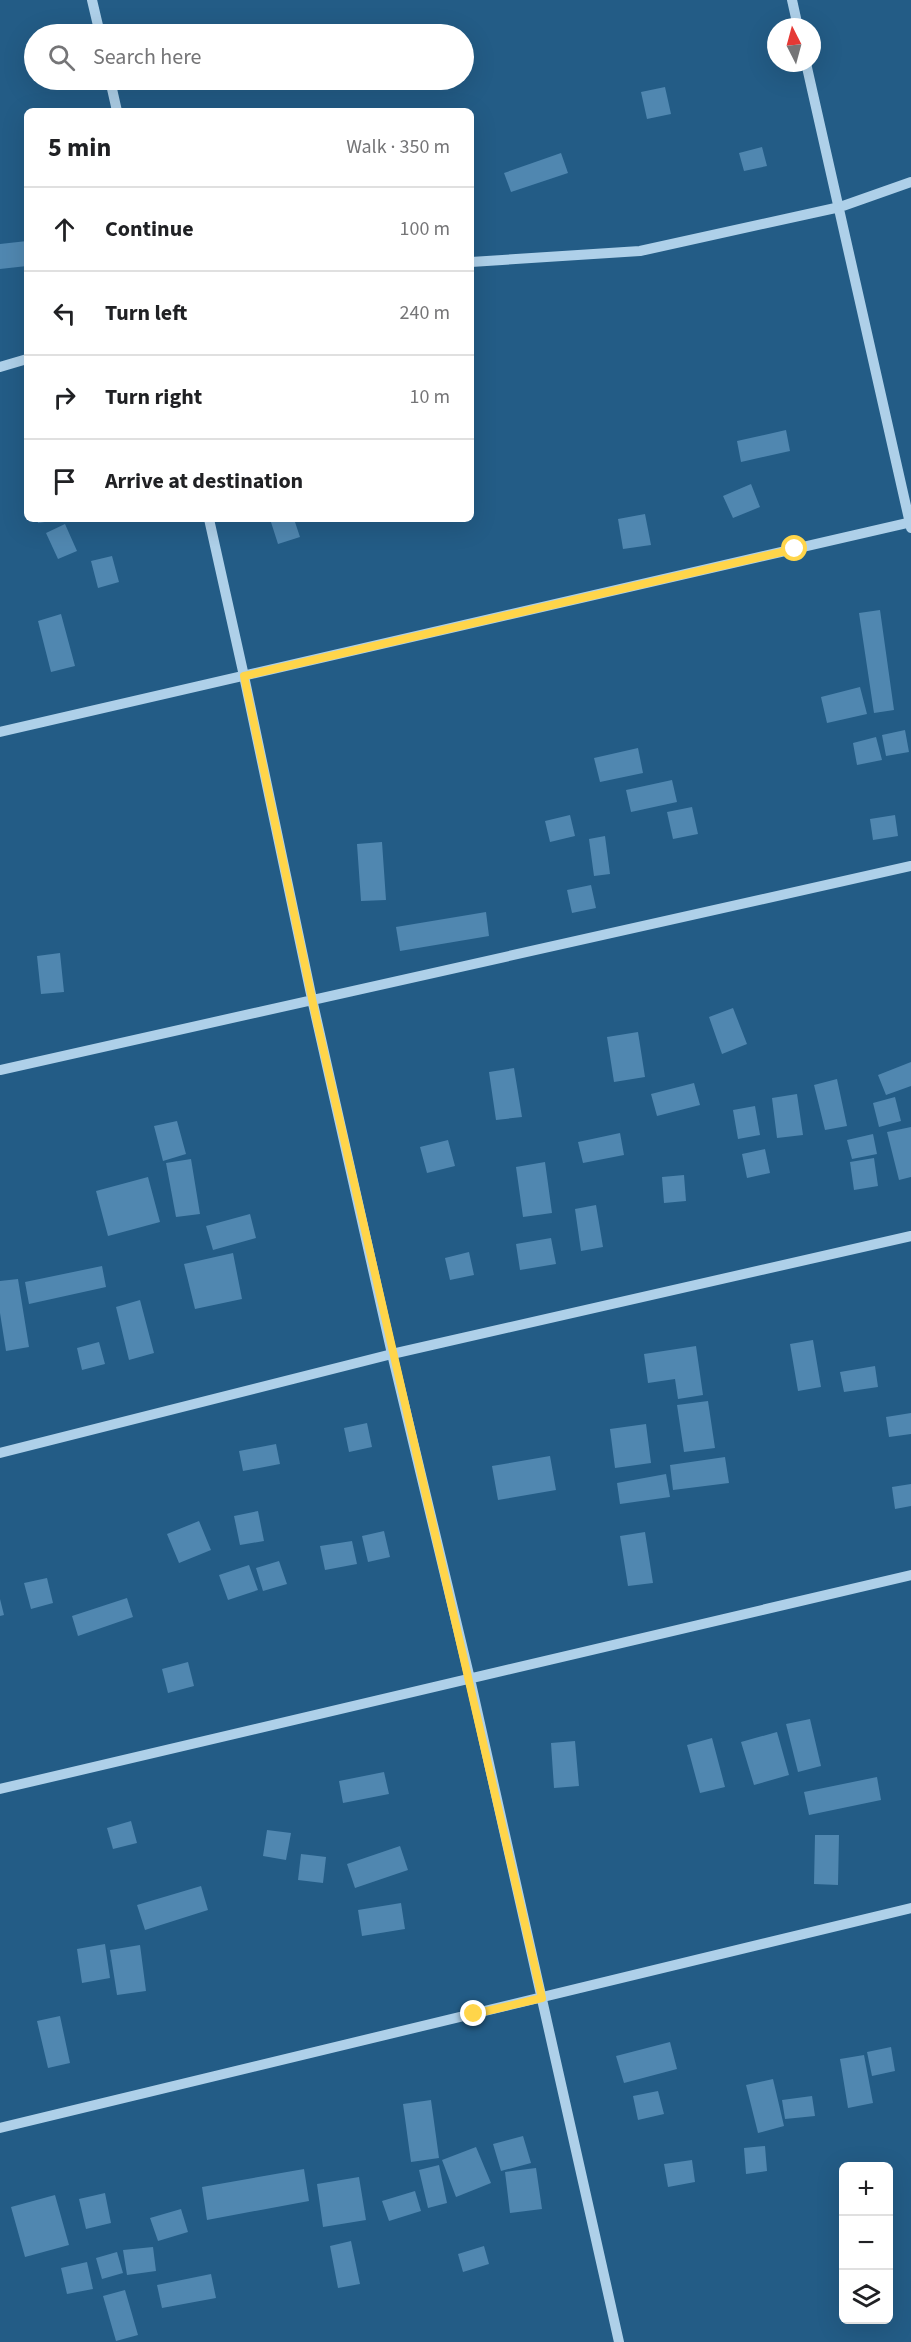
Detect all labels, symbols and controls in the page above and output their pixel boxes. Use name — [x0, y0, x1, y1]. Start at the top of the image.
north arrow — [767, 18, 821, 72]
search box — [24, 24, 474, 90]
icon: search — [45, 41, 78, 74]
text: Search here — [93, 41, 201, 73]
text: 5 min — [48, 129, 111, 166]
text: Walk · 350 m — [346, 133, 450, 161]
icon: ahead — [48, 213, 81, 246]
text: Continue — [105, 213, 194, 245]
text: 100 m — [400, 215, 450, 243]
icon: left — [48, 297, 81, 330]
text: Turn left — [105, 297, 187, 329]
text: 240 m — [400, 299, 450, 327]
icon: right — [48, 381, 81, 414]
text: Turn right — [105, 381, 202, 413]
text: 10 m — [410, 383, 450, 411]
icon: arrive — [48, 465, 81, 498]
text: Arrive at destination — [105, 465, 303, 497]
route start — [781, 535, 807, 561]
route end — [460, 2000, 486, 2026]
map controls — [839, 2162, 893, 2324]
button: + — [839, 2162, 893, 2216]
button: − — [839, 2216, 893, 2270]
button: layers — [839, 2270, 893, 2324]

